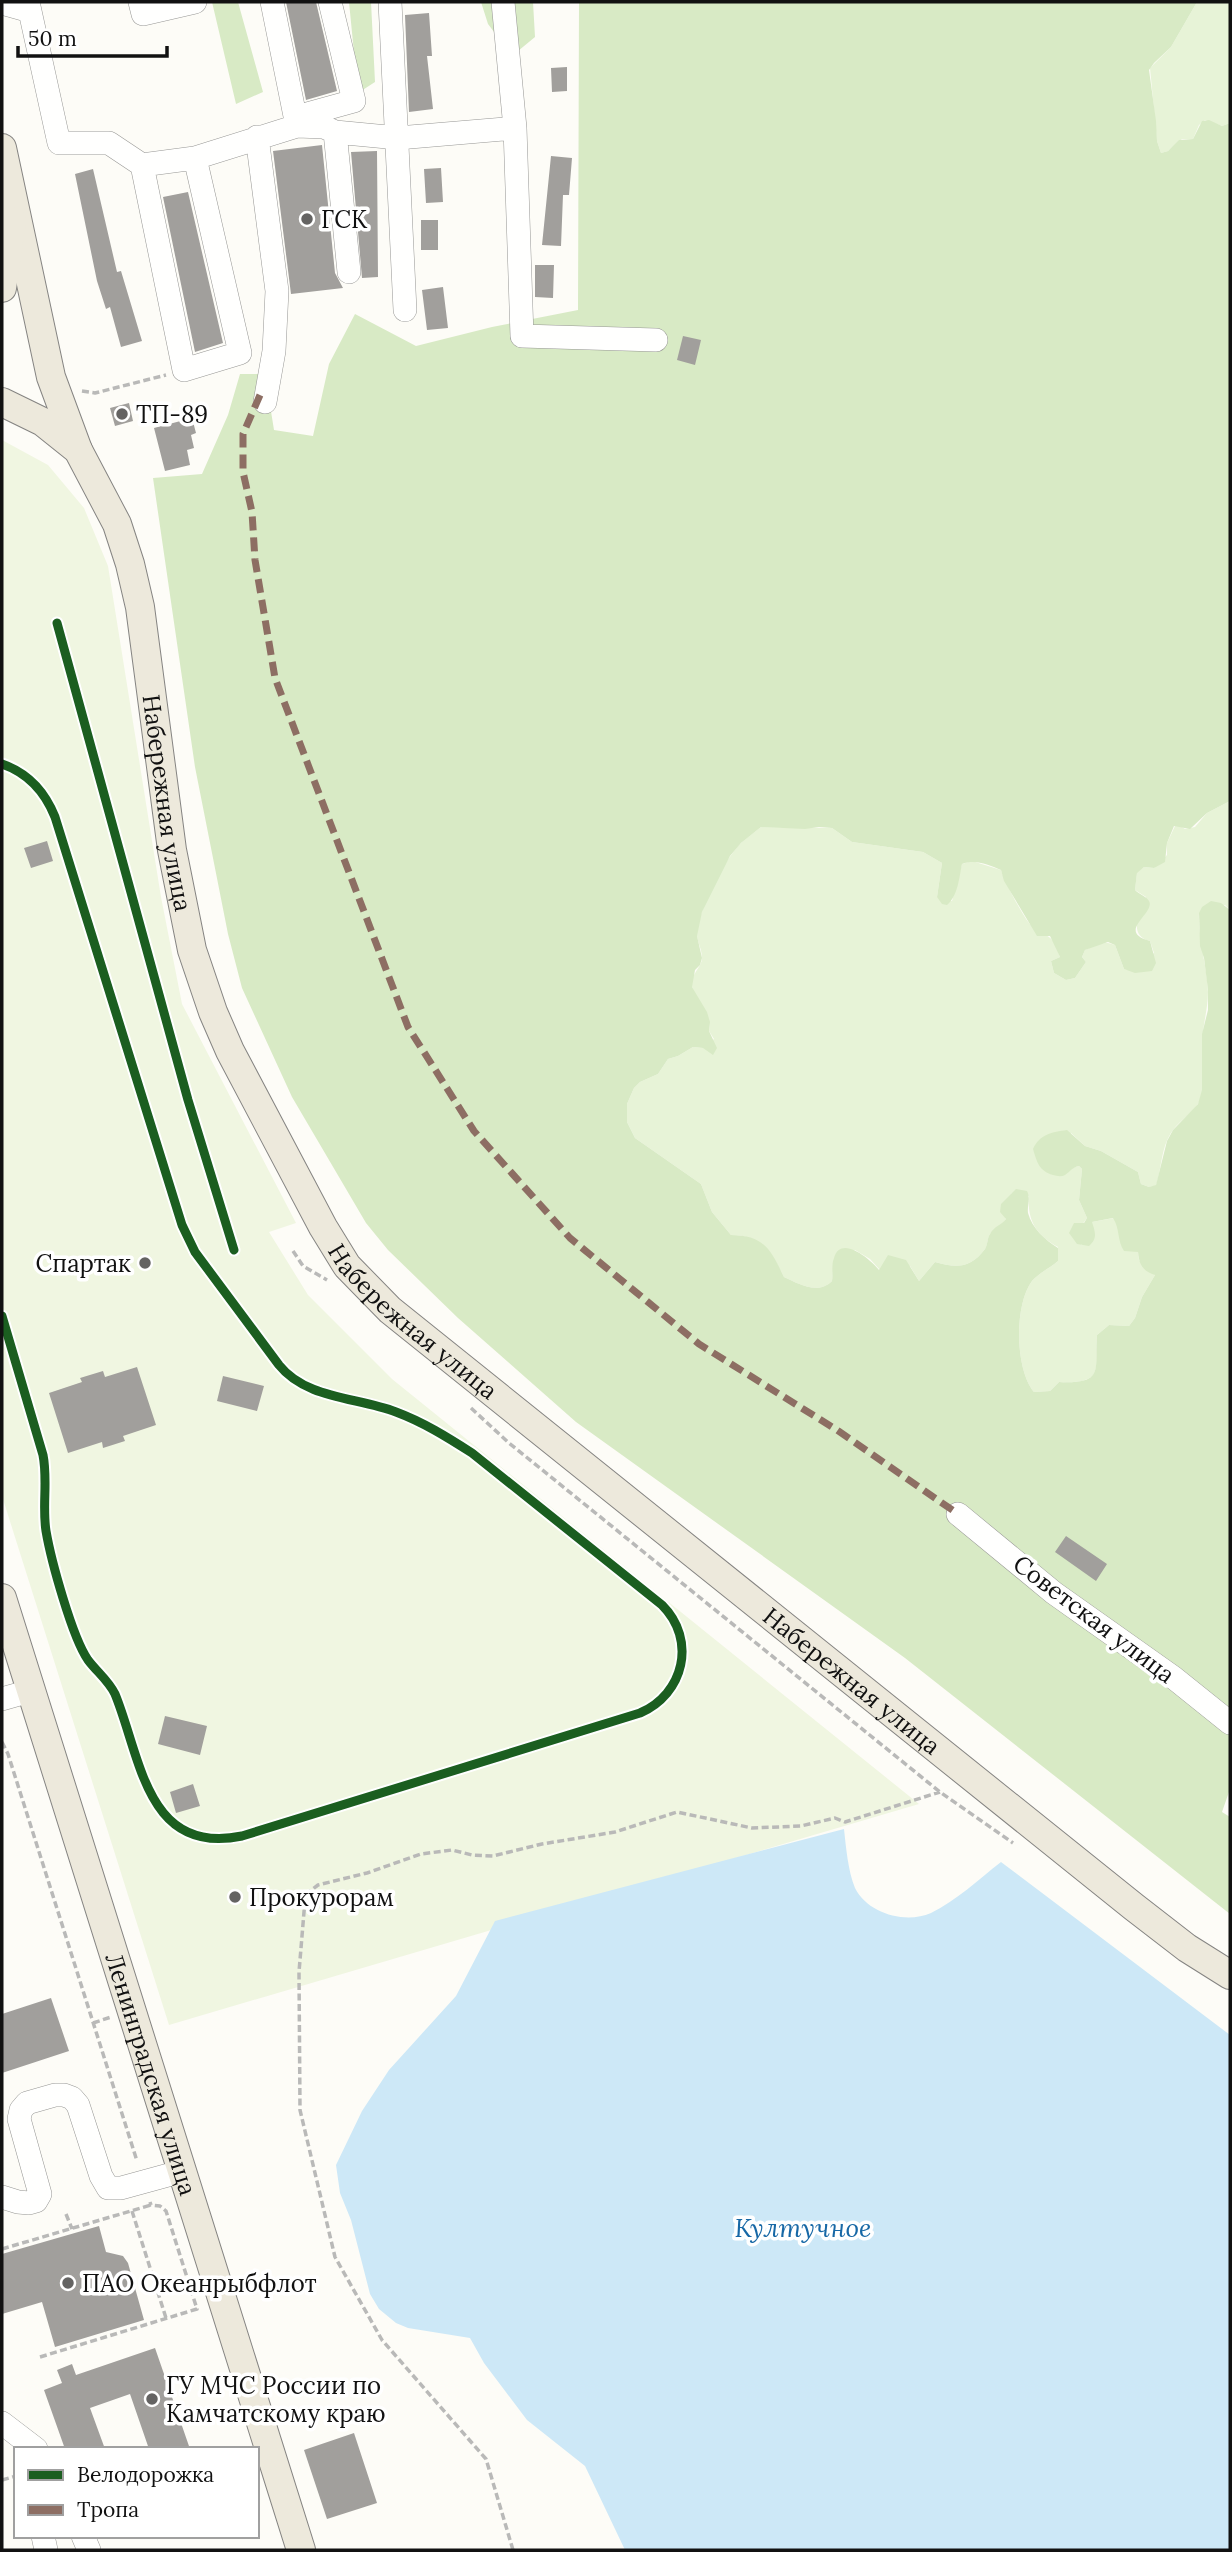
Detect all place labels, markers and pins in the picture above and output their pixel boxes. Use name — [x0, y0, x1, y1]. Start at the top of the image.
place label: ГСК — [321, 204, 368, 235]
marker: ГСК — [299, 211, 315, 227]
place label: ТП-89 — [136, 399, 208, 430]
marker: ТП-89 — [114, 406, 130, 422]
place label: Спартак — [36, 1248, 131, 1279]
marker: Спартак — [137, 1255, 153, 1271]
place label: Прокурорам — [249, 1882, 394, 1913]
marker: Прокурорам — [227, 1889, 243, 1905]
place label: ПАО Океанрыбфлот — [82, 2268, 317, 2299]
marker: ПАО Океанрыбфлот — [60, 2275, 76, 2291]
place label: ГУ МЧС России по Камчатскому краю — [166, 2370, 386, 2429]
marker: ГУ МЧС России по Камчатскому краю — [144, 2391, 160, 2407]

